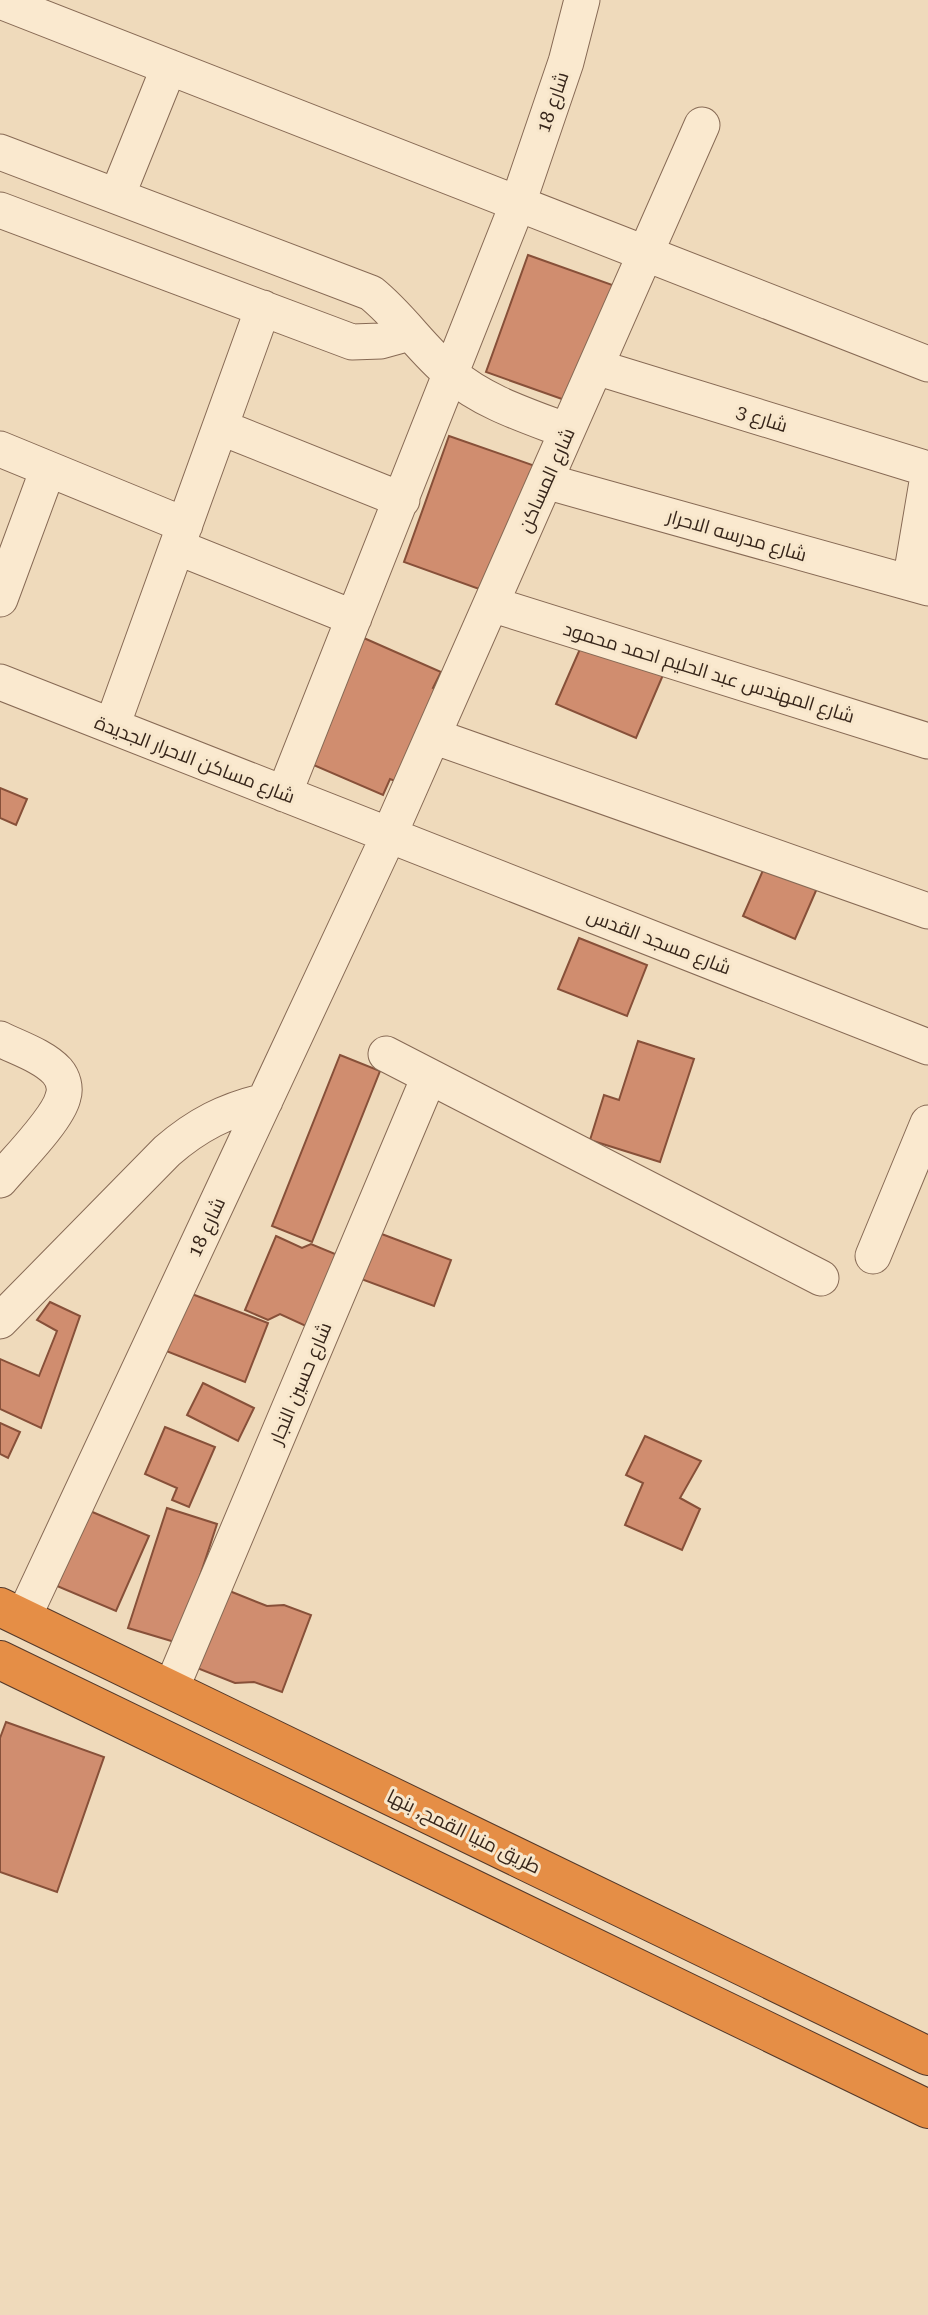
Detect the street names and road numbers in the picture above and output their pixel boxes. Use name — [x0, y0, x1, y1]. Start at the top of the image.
street label: شارع 18 — [531, 69, 575, 136]
street label: شارع 3 — [733, 400, 790, 439]
street label: شارع المساكن — [513, 424, 582, 537]
street label: شارع مدرسه الاحرار — [663, 504, 809, 568]
street label: شارع المهندس عبد الحليم احمد محمود — [560, 617, 857, 730]
street label: شارع مساكن الاحرار الجديدة — [91, 711, 298, 810]
street label: شارع مسجد القدس — [583, 903, 734, 981]
street label: شارع 18 — [183, 1194, 232, 1261]
street label: شارع حسين النجار — [264, 1319, 338, 1449]
street label: طريق منيا القمح, بنها — [382, 1784, 544, 1880]

